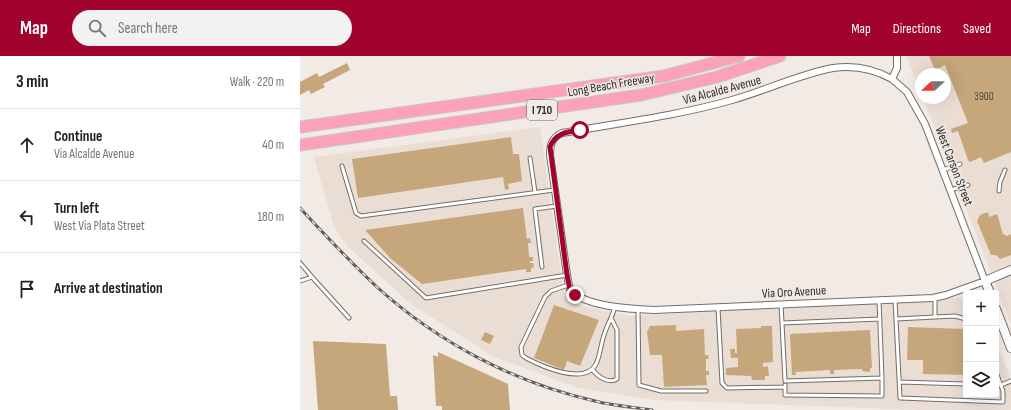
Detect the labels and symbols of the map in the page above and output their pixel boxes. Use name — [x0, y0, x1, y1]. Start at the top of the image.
north arrow — [915, 68, 951, 104]
street label: Long Beach Freeway — [566, 70, 656, 100]
street label: Via Alcalde Avenue — [681, 72, 763, 108]
house number: 3900 — [974, 90, 994, 103]
road number: I 710 — [527, 100, 557, 120]
route start — [571, 121, 589, 139]
street label: West Carson Street — [931, 124, 977, 208]
street label: Via Oro Avenue — [761, 282, 827, 302]
route end — [566, 286, 584, 304]

